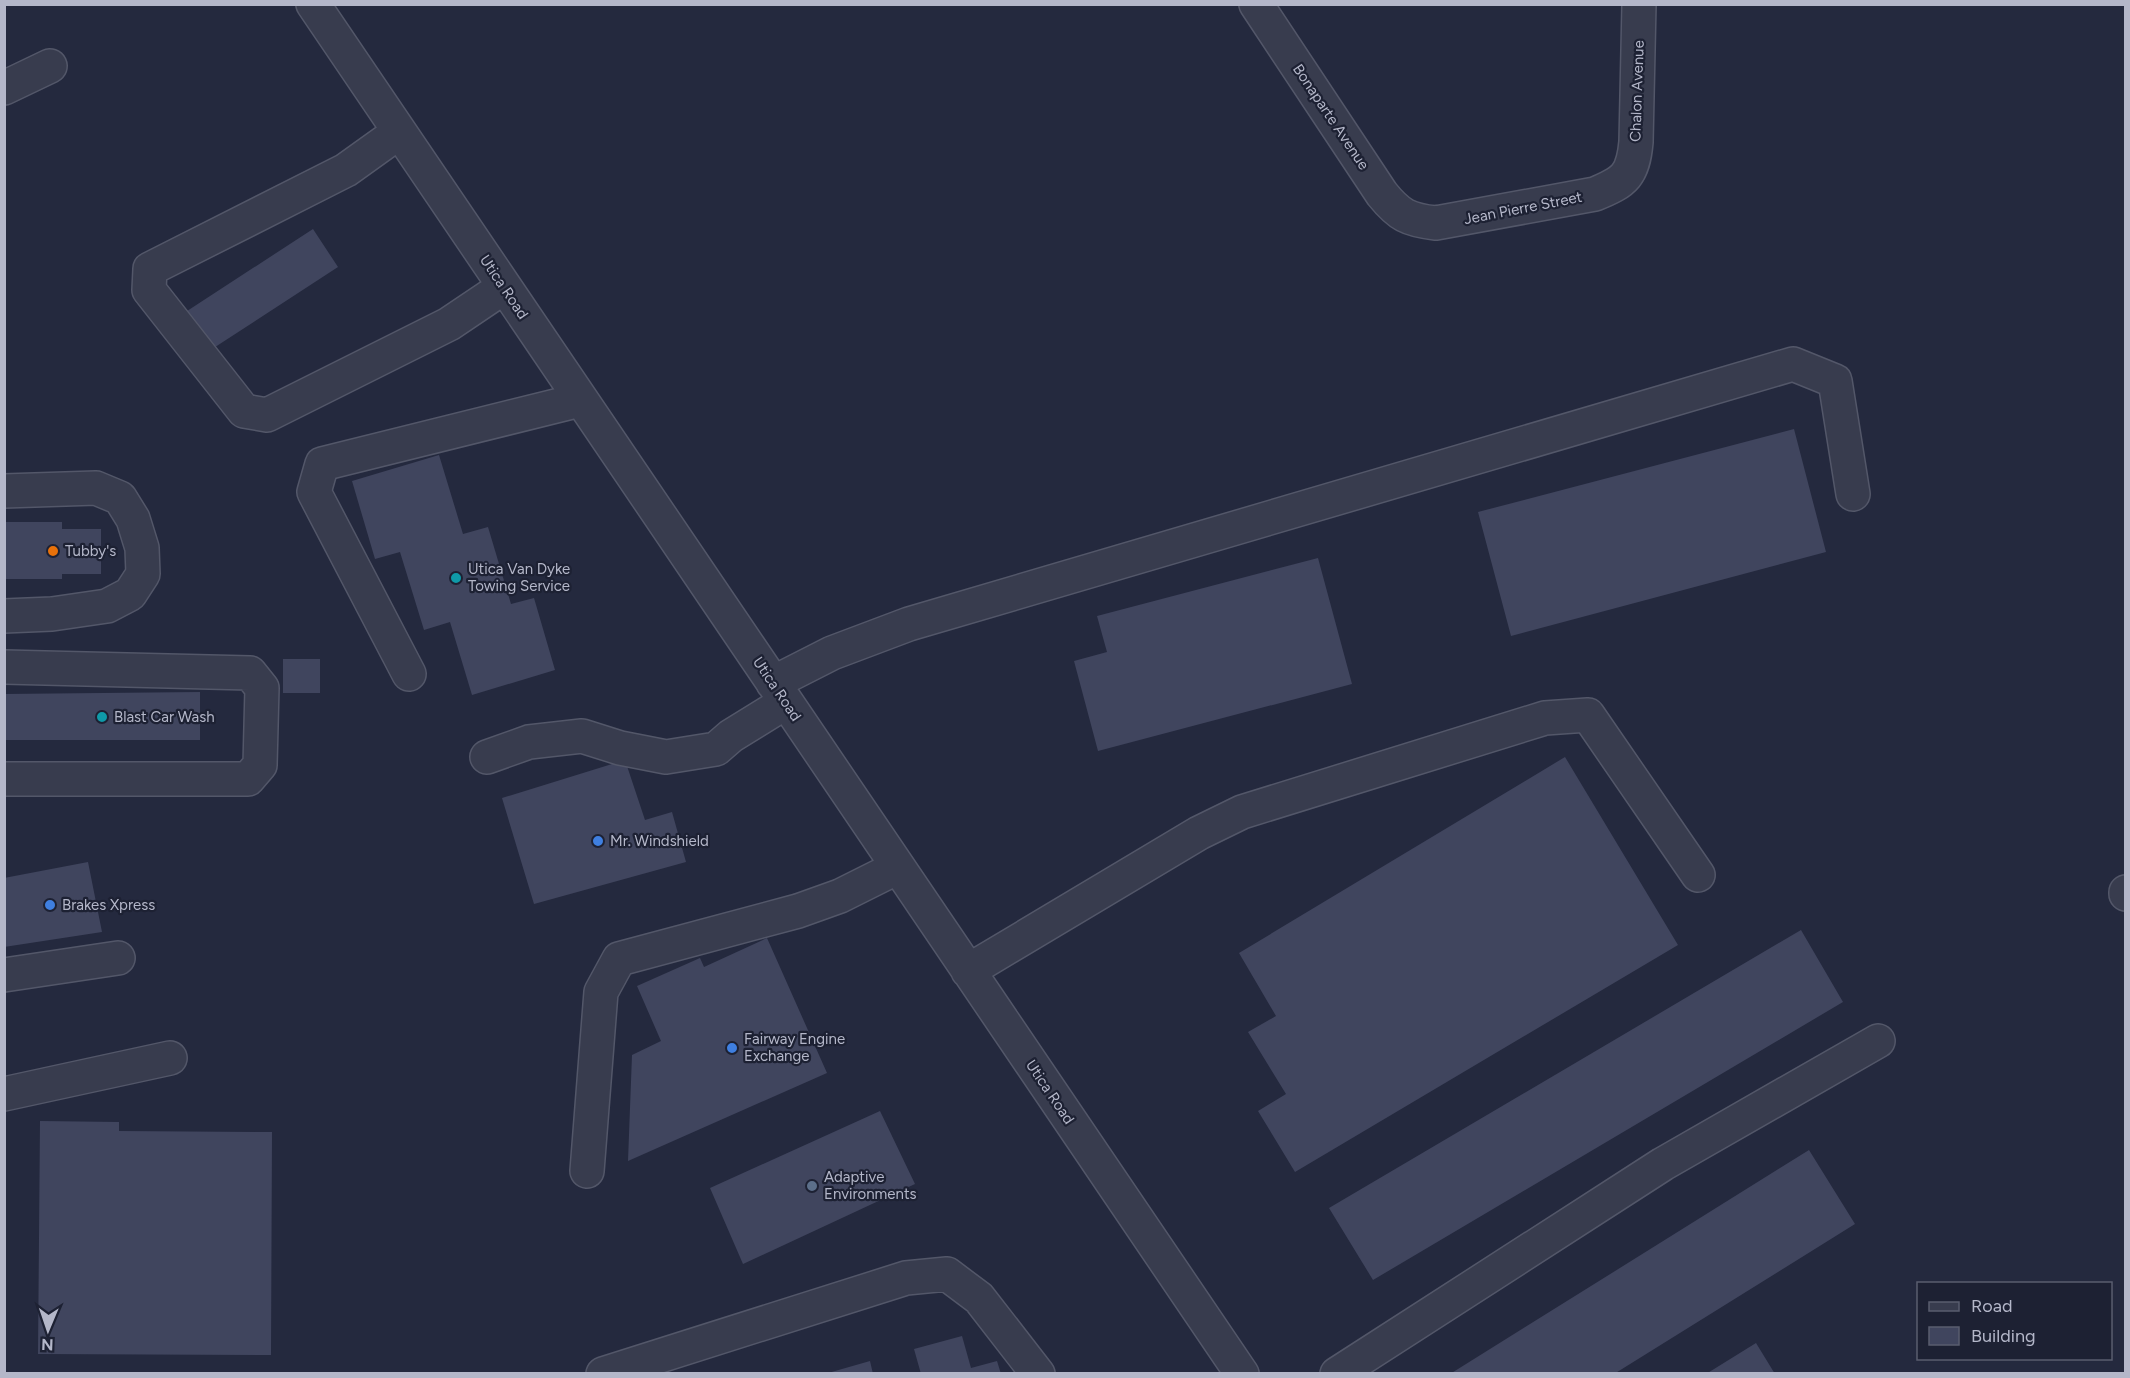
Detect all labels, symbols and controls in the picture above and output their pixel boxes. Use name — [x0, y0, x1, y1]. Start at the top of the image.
street label: Chalon Avenue — [1626, 40, 1648, 142]
street label: Bonaparte Avenue — [1289, 61, 1373, 173]
street label: Jean Pierre Street — [1462, 188, 1584, 228]
street label: Utica Road — [476, 251, 532, 323]
place label: Tubby's — [65, 542, 116, 560]
marker: Tubby's — [46, 544, 60, 558]
place label: Utica Van Dyke Towing Service — [468, 560, 570, 595]
marker: Utica Van Dyke Towing Service — [449, 571, 463, 585]
street label: Utica Road — [749, 653, 805, 725]
place label: Blast Car Wash — [114, 708, 215, 726]
marker: Blast Car Wash — [95, 710, 109, 724]
place label: Mr. Windshield — [610, 832, 709, 850]
marker: Mr. Windshield — [591, 834, 605, 848]
place label: Brakes Xpress — [62, 896, 155, 914]
marker: Brakes Xpress — [43, 898, 57, 912]
place label: Fairway Engine Exchange — [744, 1030, 845, 1065]
marker: Fairway Engine Exchange — [725, 1041, 739, 1055]
street label: Utica Road — [1022, 1056, 1078, 1128]
place label: Adaptive Environments — [824, 1168, 917, 1203]
marker: Adaptive Environments — [805, 1179, 819, 1193]
legend — [1917, 1282, 2112, 1360]
text: Road — [1971, 1295, 2012, 1317]
north arrow — [18, 1300, 78, 1360]
text: Building — [1971, 1325, 2036, 1347]
text: N — [41, 1335, 54, 1354]

